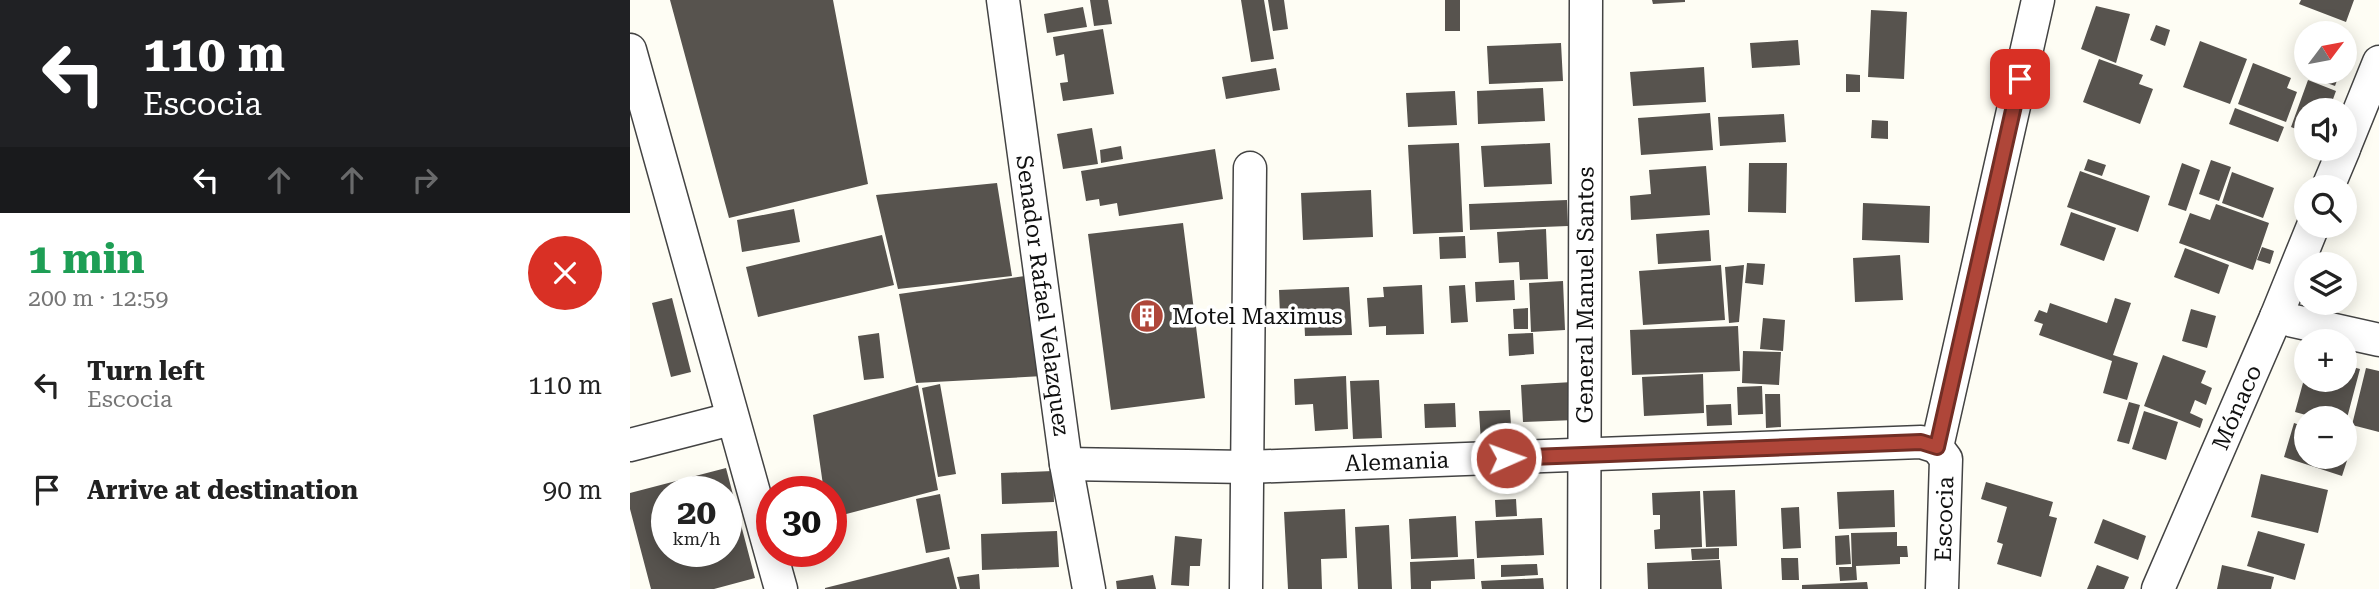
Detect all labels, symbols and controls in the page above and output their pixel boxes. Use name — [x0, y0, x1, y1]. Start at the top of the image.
north arrow — [2294, 21, 2357, 84]
map controls — [2294, 21, 2357, 469]
text: 110 m — [143, 26, 285, 83]
icon: left — [28, 28, 119, 119]
pin — [1990, 49, 2050, 109]
icon: arrive — [2001, 60, 2039, 98]
text: Escocia — [143, 85, 262, 123]
button: sound — [2294, 98, 2357, 161]
street label: Senador Rafael Velazquez — [1010, 153, 1075, 438]
icon: left — [187, 161, 225, 199]
icon: ahead — [260, 161, 298, 199]
icon: ahead — [333, 161, 371, 199]
icon: right — [406, 161, 444, 199]
street label: General Manuel Santos — [1572, 166, 1599, 423]
button: search — [2294, 175, 2357, 238]
text: 1 min — [28, 234, 145, 283]
button: close — [528, 236, 602, 310]
button: layers — [2294, 252, 2357, 315]
text: 200 m · 12:59 — [28, 285, 168, 312]
building icon: Motel Maximus — [1128, 297, 1166, 335]
place label: Motel Maximus — [1172, 303, 1343, 330]
button: + — [2294, 329, 2357, 392]
text: Turn left — [87, 356, 205, 386]
street label: Mónaco — [2207, 361, 2268, 454]
icon: left — [28, 366, 66, 404]
text: 110 m — [528, 370, 602, 400]
text: Escocia — [87, 386, 172, 413]
button: − — [2294, 406, 2357, 469]
position arrow — [1469, 421, 1543, 495]
street label: Alemania — [1344, 446, 1450, 477]
icon: arrive — [28, 471, 66, 509]
text: Arrive at destination — [87, 475, 358, 505]
text: 90 m — [543, 475, 602, 505]
street label: Escocia — [1930, 475, 1959, 562]
speed limit sign: 30 — [756, 476, 847, 567]
text: 20 — [677, 492, 716, 533]
text: km/h — [672, 528, 721, 549]

